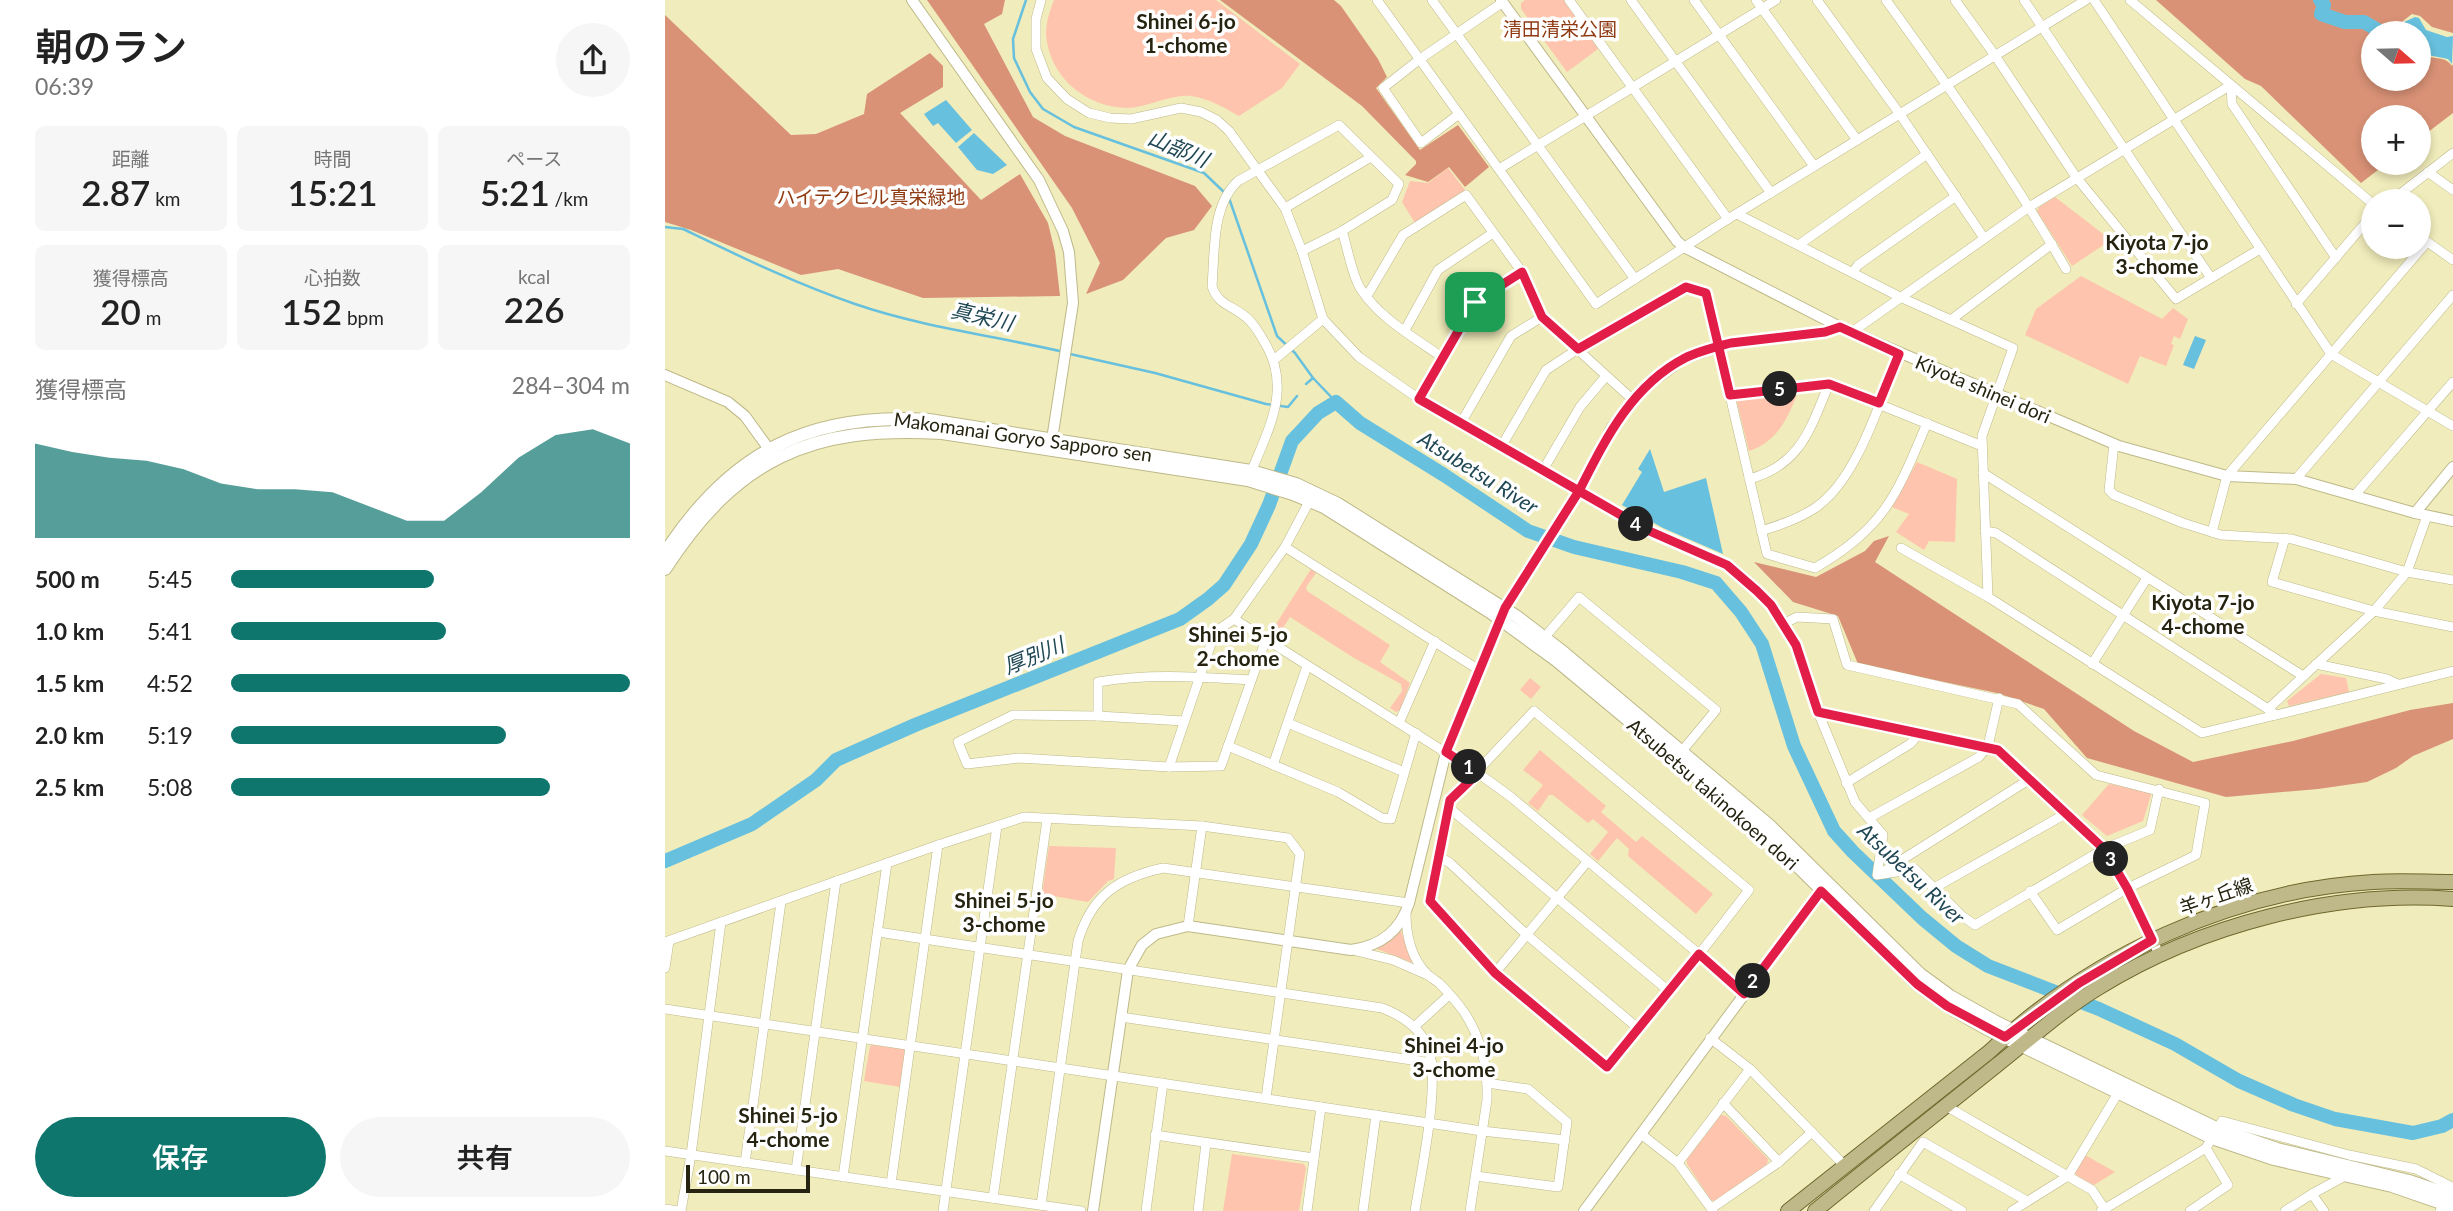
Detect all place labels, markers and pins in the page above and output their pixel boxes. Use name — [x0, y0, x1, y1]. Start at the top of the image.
pin — [1445, 272, 1505, 332]
pin: 5 — [1763, 372, 1797, 406]
pin: 4 — [1619, 506, 1653, 542]
pin: 1 — [1451, 750, 1487, 784]
pin: 3 — [2093, 842, 2129, 876]
pin: 2 — [1735, 964, 1771, 998]

